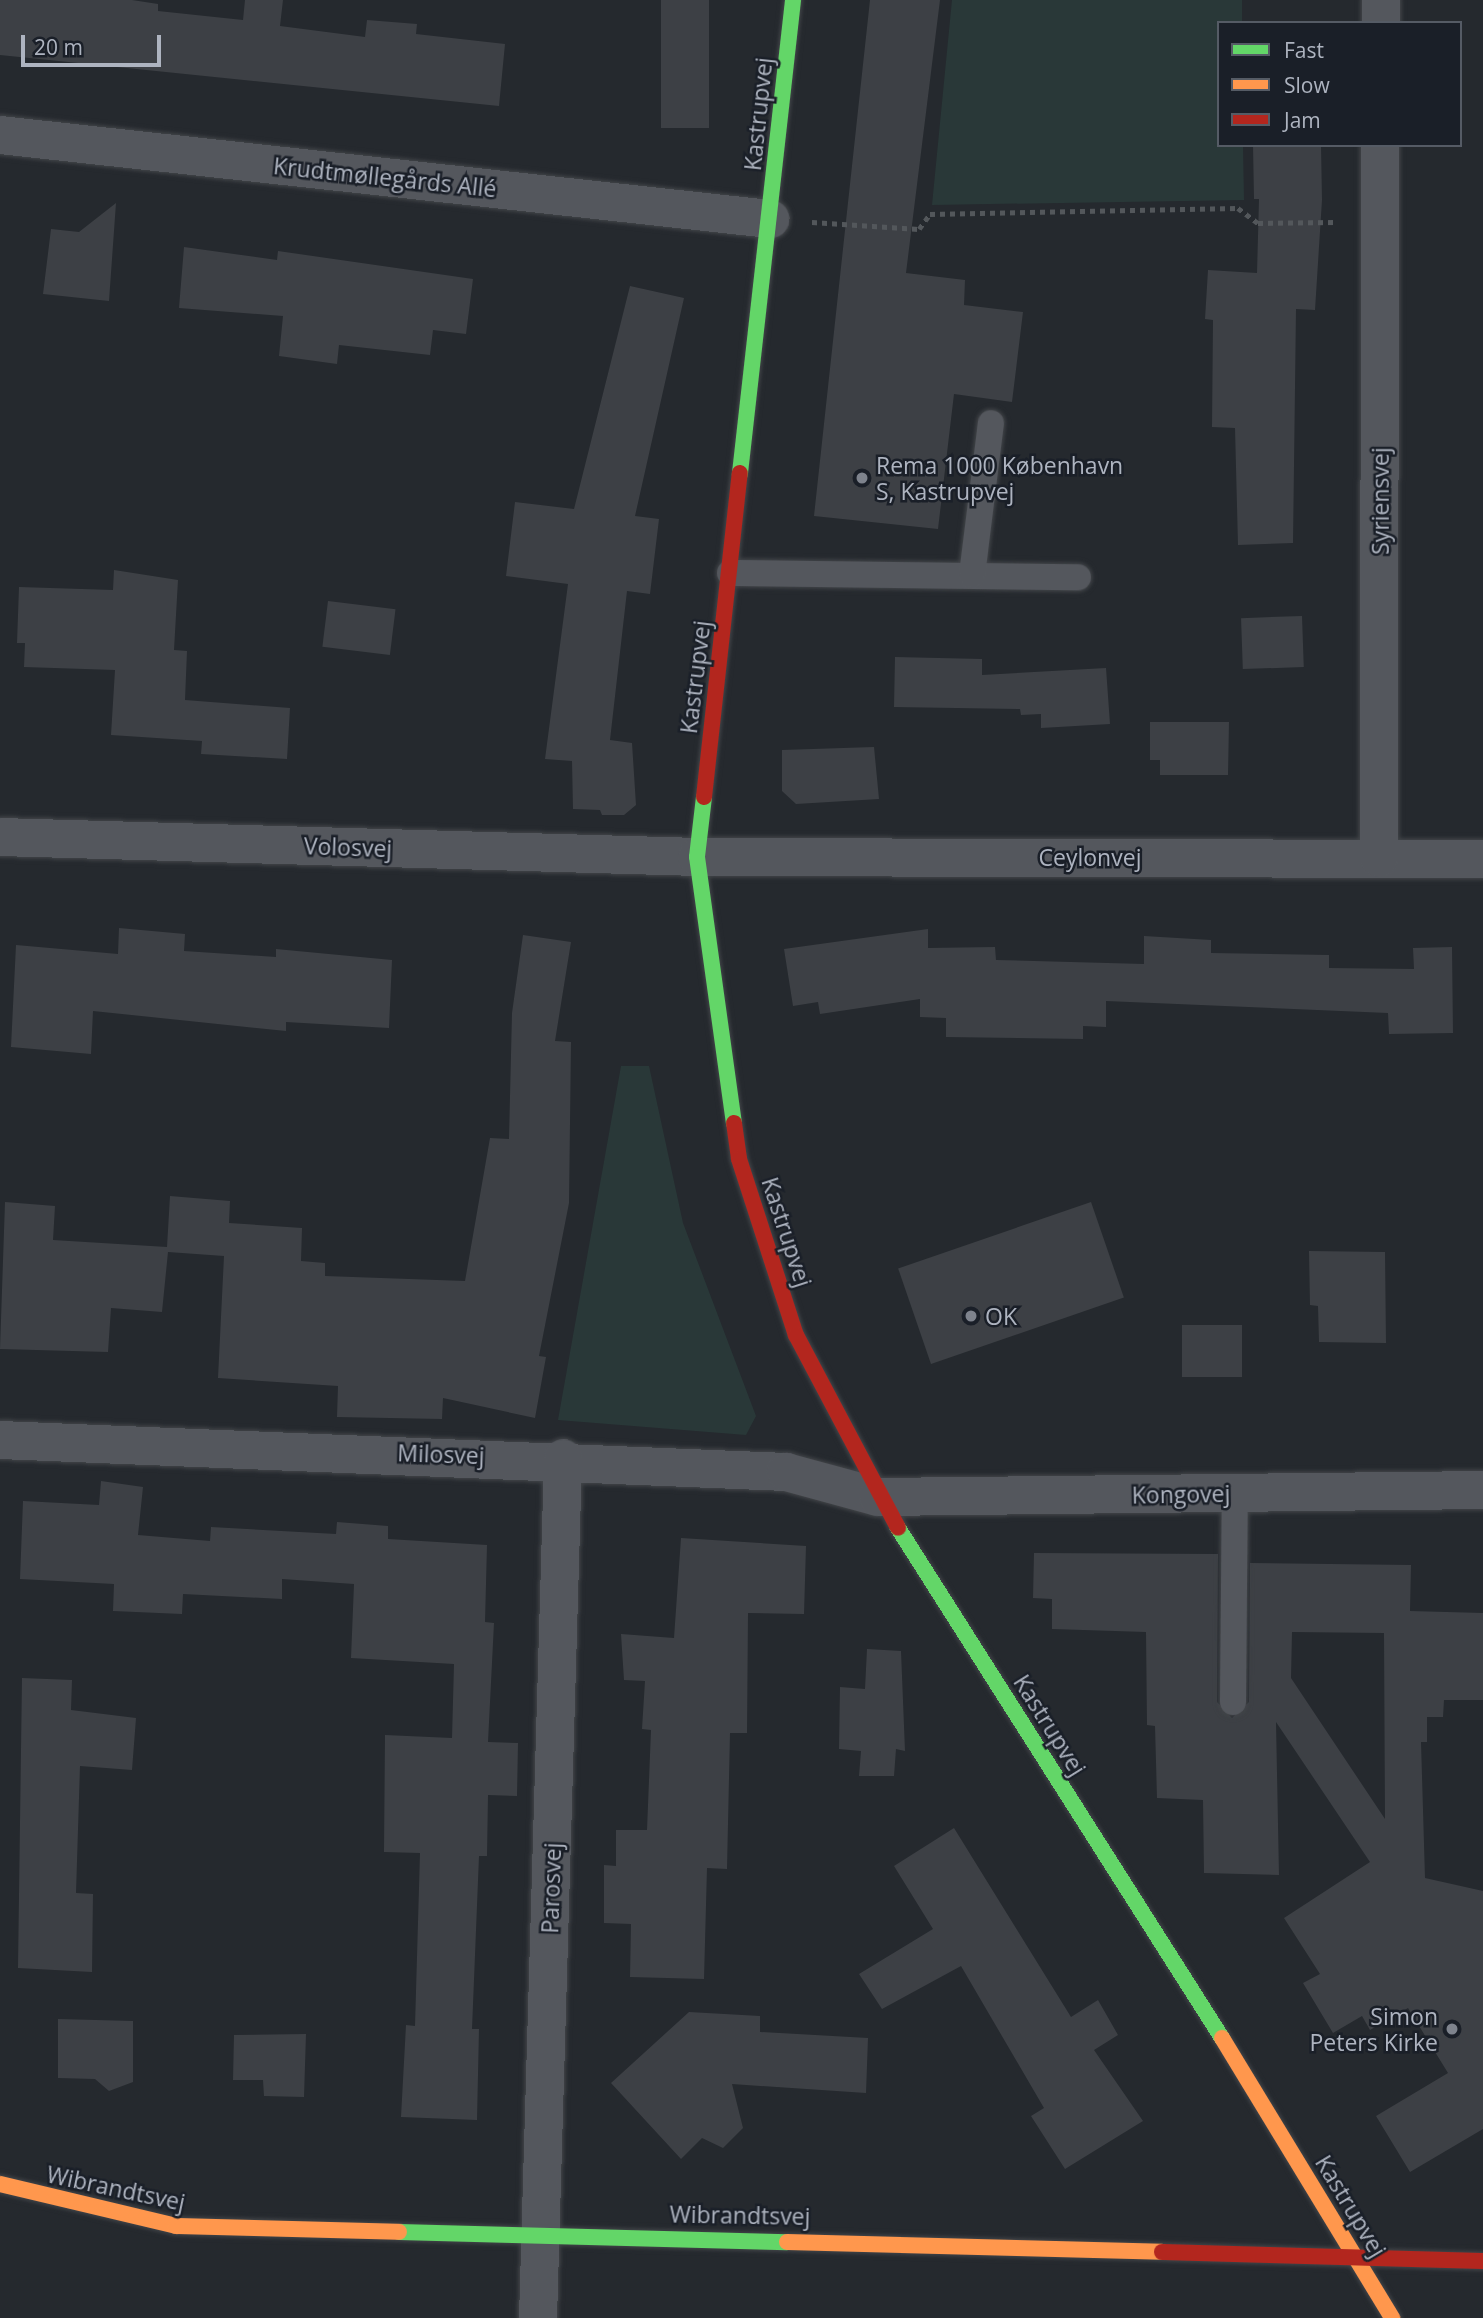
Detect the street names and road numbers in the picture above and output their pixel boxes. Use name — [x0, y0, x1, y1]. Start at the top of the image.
street label: Kastrupvej — [738, 56, 778, 172]
street label: Krudtmøllegårds Allé — [272, 152, 498, 202]
street label: Syriensvej — [1366, 447, 1394, 555]
street label: Kastrupvej — [674, 619, 716, 735]
street label: Volosvej — [303, 832, 393, 862]
street label: Ceylonvej — [1039, 843, 1141, 871]
street label: Kastrupvej — [756, 1174, 818, 1290]
street label: Milosvej — [397, 1439, 485, 1469]
street label: Kongovej — [1131, 1479, 1231, 1509]
street label: Kastrupvej — [1008, 1669, 1092, 1781]
street label: Parosvej — [536, 1842, 566, 1934]
street label: Kastrupvej — [1310, 2150, 1392, 2262]
street label: Wibrandtsvej — [44, 2160, 188, 2216]
street label: Wibrandtsvej — [669, 2200, 811, 2230]

